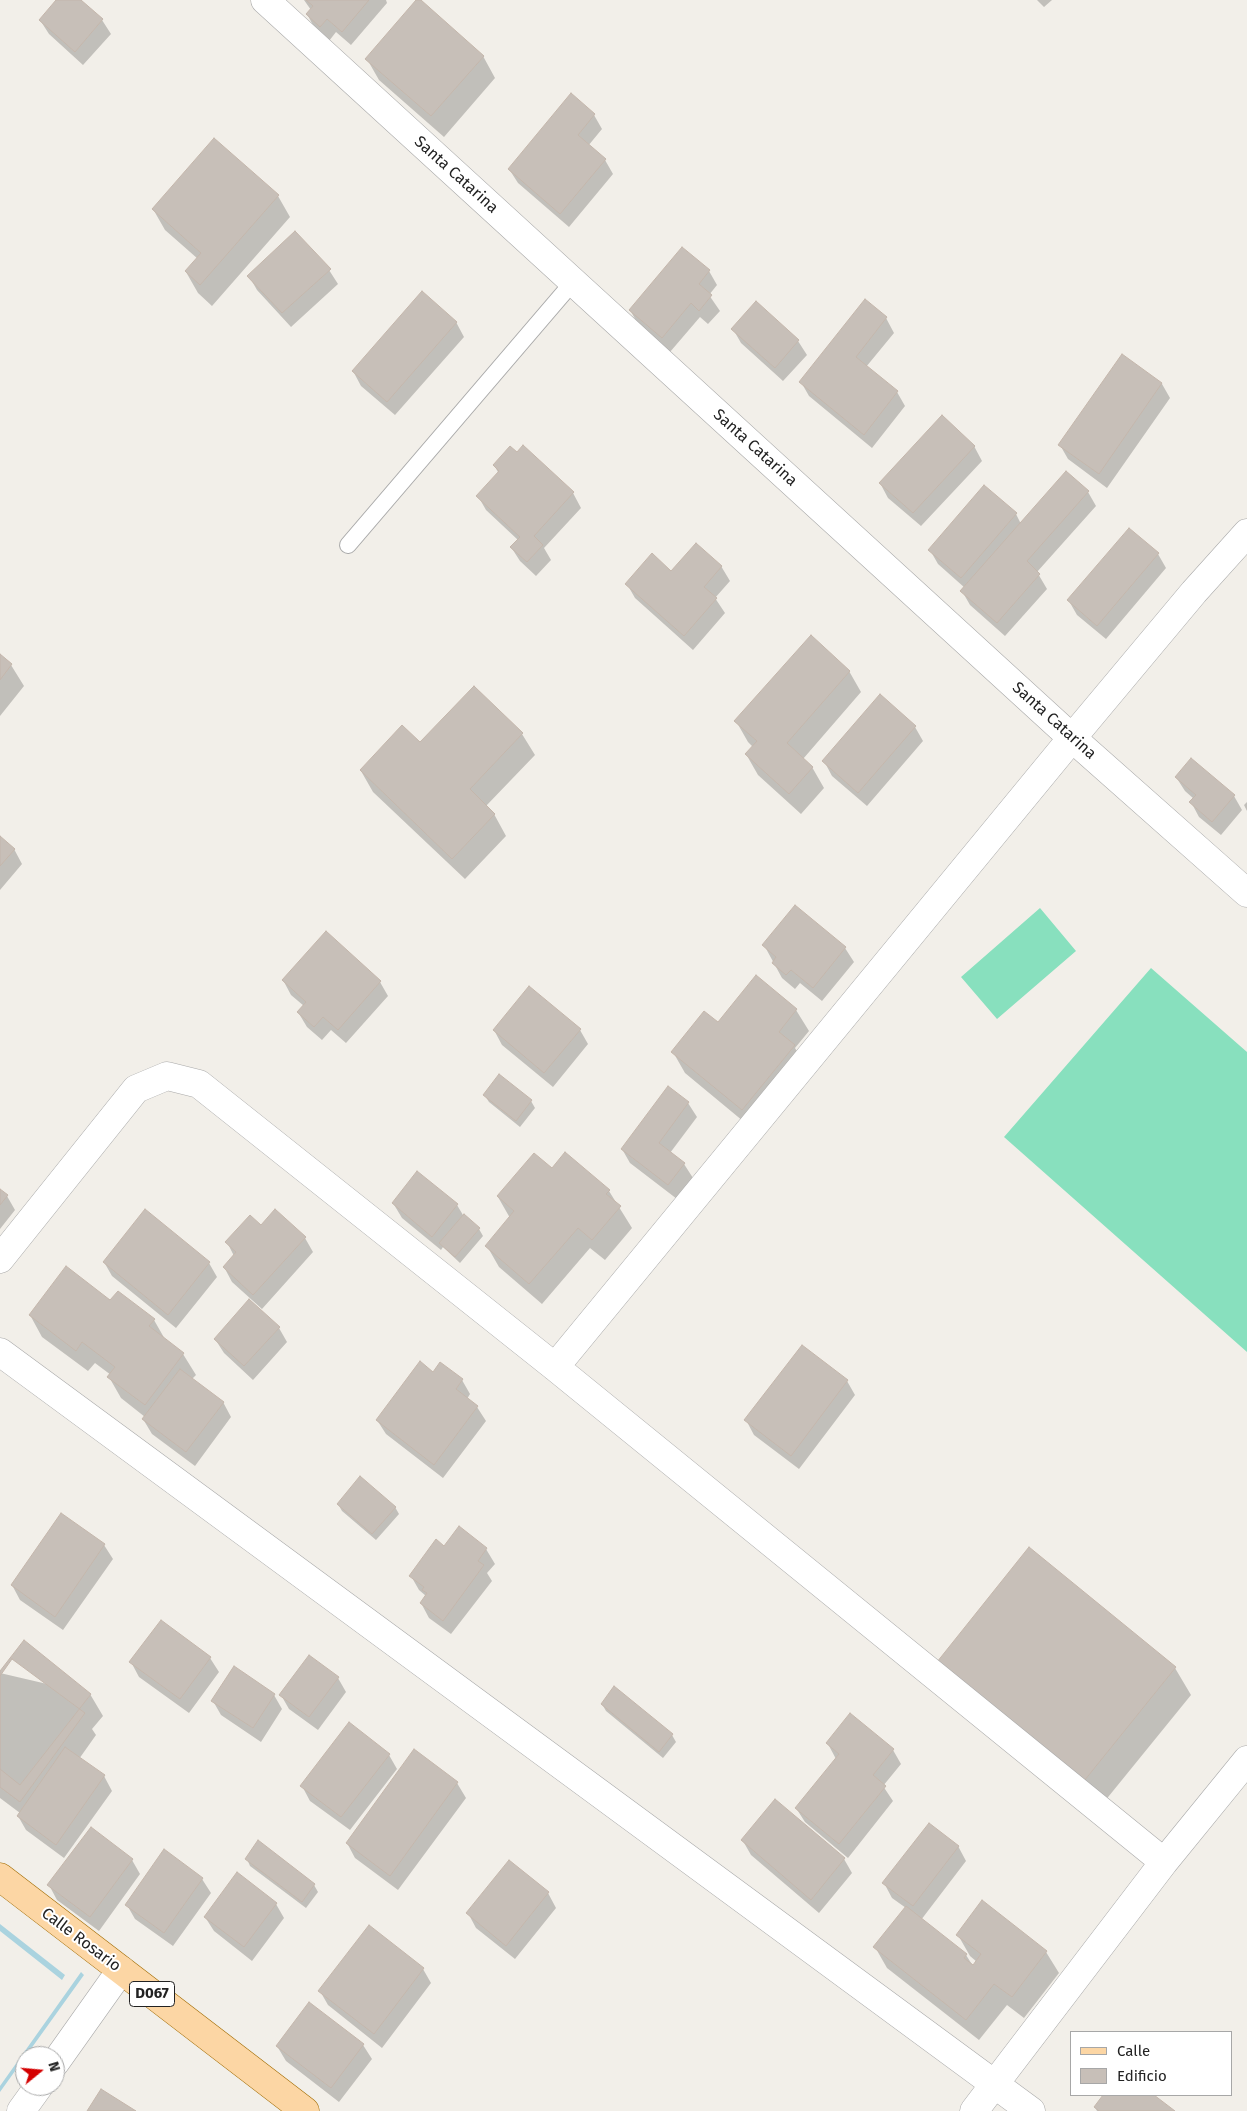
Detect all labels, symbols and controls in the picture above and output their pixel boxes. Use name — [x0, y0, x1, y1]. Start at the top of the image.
street label: Santa Catarina — [410, 132, 502, 218]
street label: Santa Catarina — [709, 405, 801, 491]
street label: Santa Catarina — [1008, 678, 1100, 764]
street label: Calle Rosario — [38, 1904, 124, 1976]
road number: D067 — [130, 1982, 174, 2006]
legend — [1070, 2031, 1232, 2096]
text: Calle — [1117, 2042, 1150, 2060]
north arrow — [15, 2046, 65, 2096]
text: N — [44, 2060, 63, 2074]
text: Edificio — [1117, 2067, 1167, 2085]

